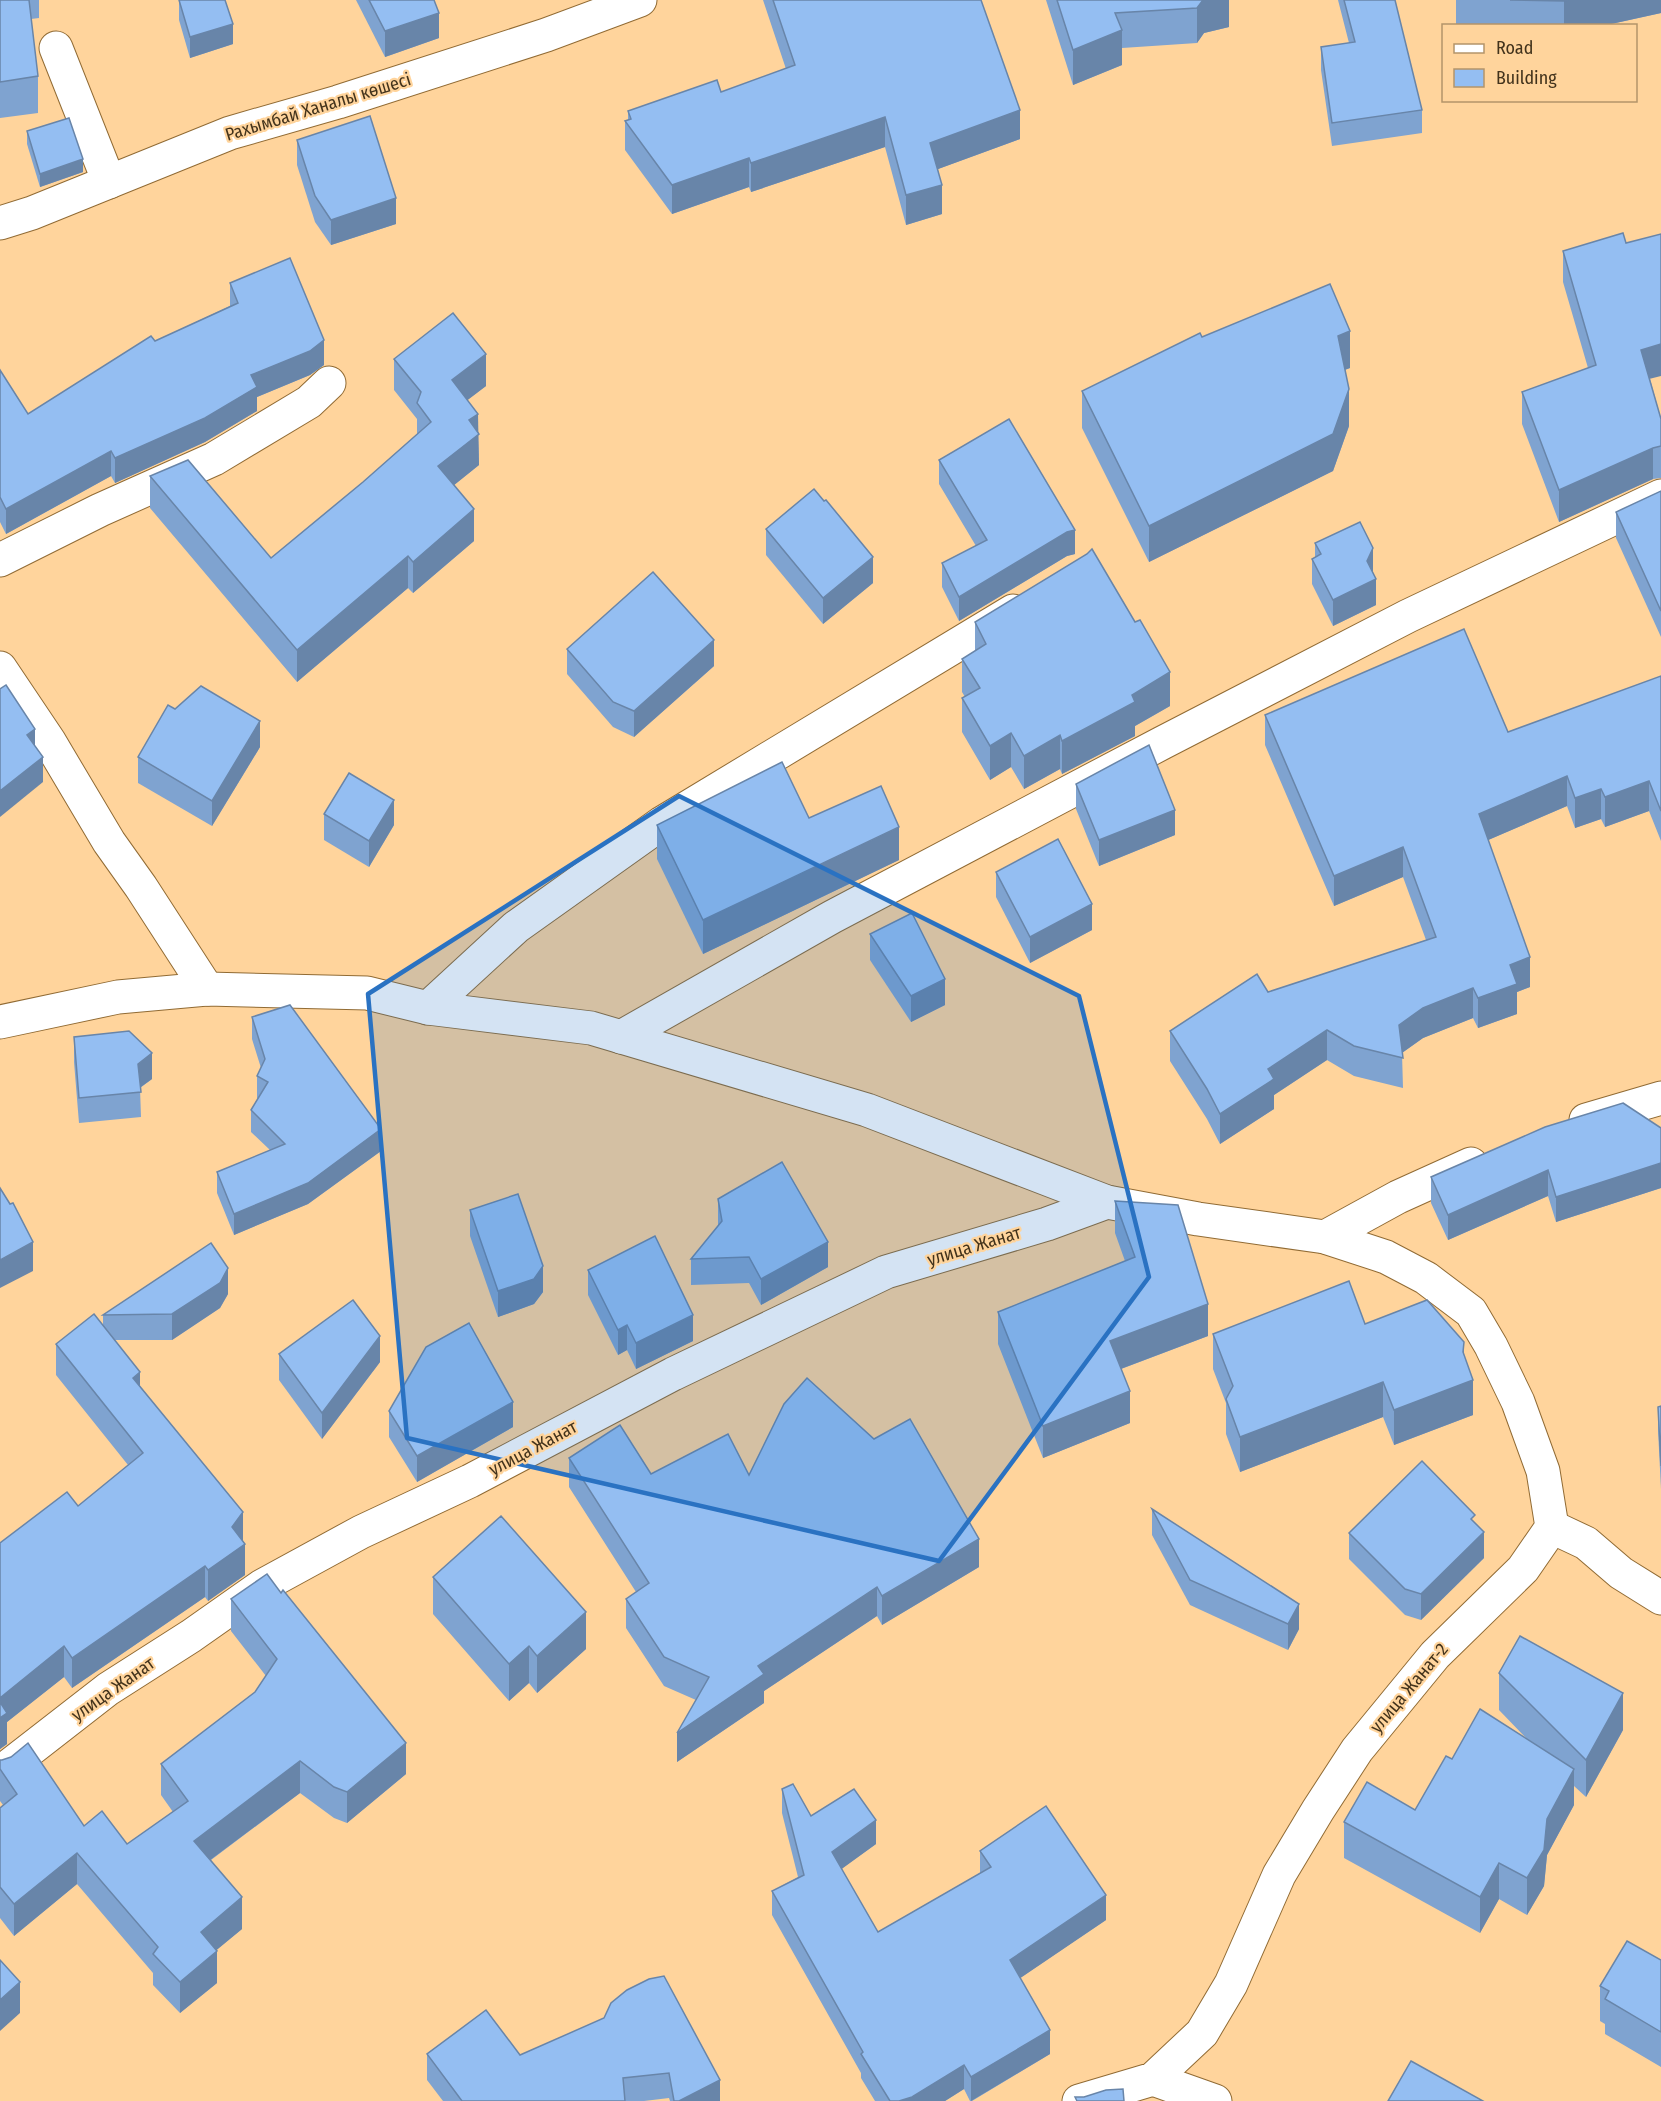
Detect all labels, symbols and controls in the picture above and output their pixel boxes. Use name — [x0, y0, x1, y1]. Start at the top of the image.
legend — [1442, 24, 1637, 102]
text: Road — [1496, 37, 1533, 59]
text: Building — [1496, 67, 1557, 89]
street label: Рахымбай Ханалы көшесі — [222, 68, 414, 146]
street label: улица Жанат — [925, 1221, 1024, 1271]
street label: улица Жанат — [485, 1415, 581, 1480]
street label: улица Жанат-2 — [1365, 1639, 1453, 1737]
street label: улица Жанат — [67, 1652, 159, 1726]

